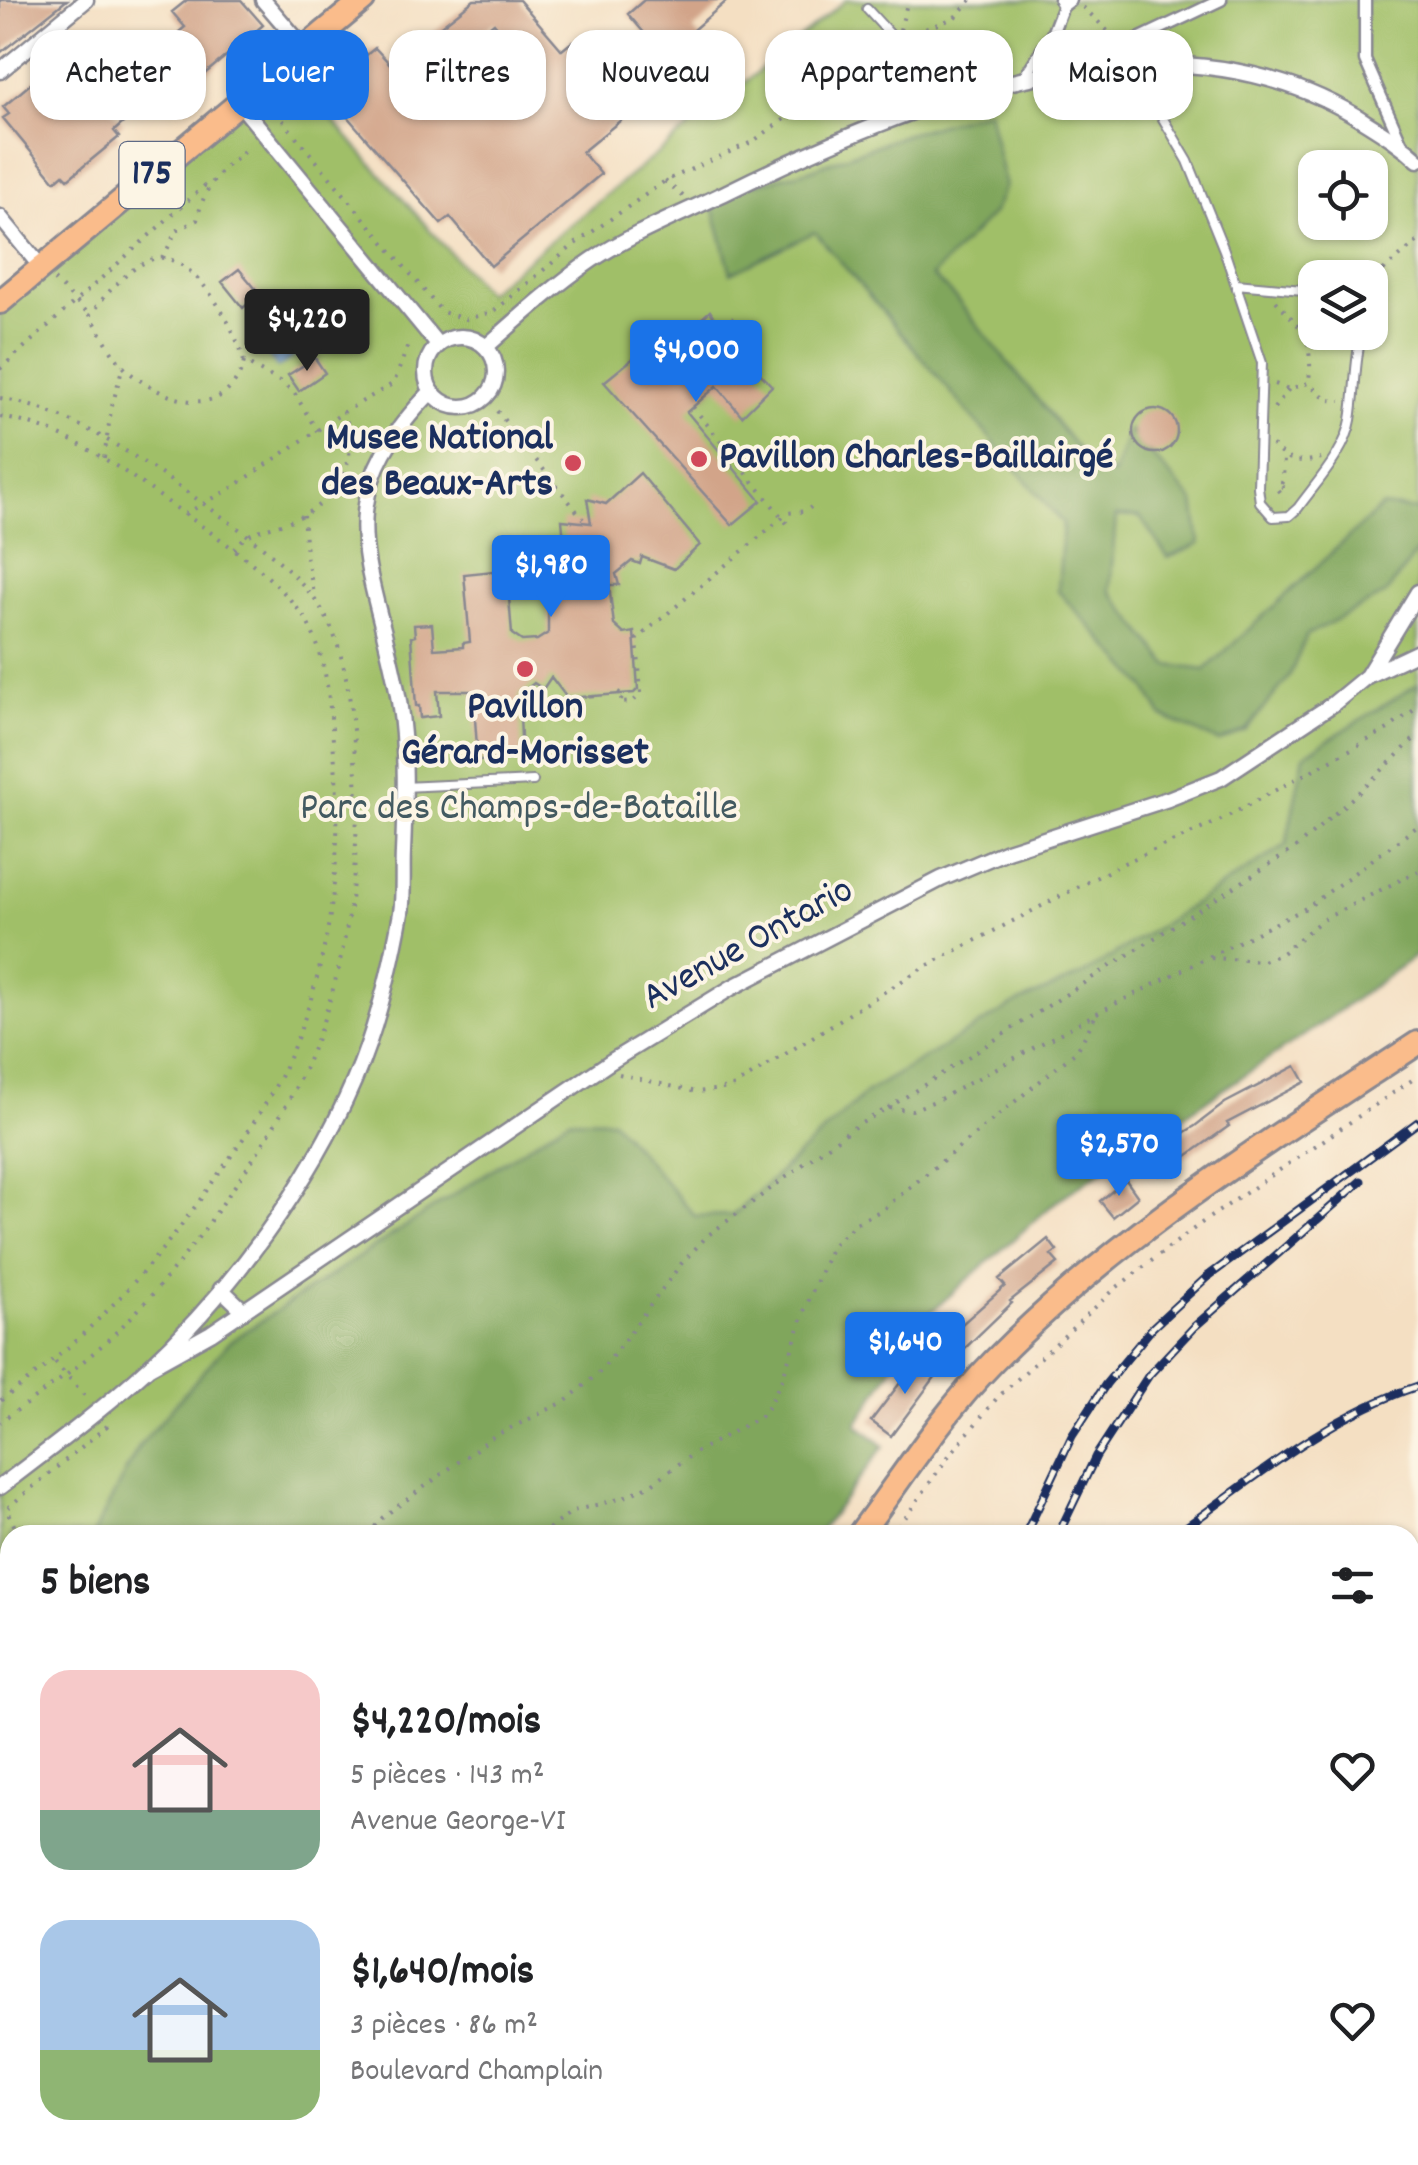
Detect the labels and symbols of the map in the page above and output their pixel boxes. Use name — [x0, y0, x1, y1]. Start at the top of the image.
road number: 175 — [120, 142, 184, 208]
pin: $4,220 — [226, 289, 388, 374]
pin: $4,000 — [615, 320, 777, 405]
place label: Musee National des Beaux-Arts — [321, 412, 553, 515]
place label: Pavillon Charles-Baillairgé — [719, 431, 1113, 488]
marker: Pavillon Charles-Baillairgé — [688, 448, 710, 470]
marker: Musee National des Beaux-Arts — [562, 452, 584, 474]
pin: $1,980 — [470, 535, 632, 620]
marker: Pavillon Gérard-Morisset — [514, 658, 536, 680]
place label: Pavillon Gérard-Morisset — [401, 681, 649, 784]
park label: Parc des Champs-de-Bataille — [300, 782, 738, 839]
street label: Avenue Ontario — [633, 864, 865, 1028]
pin: $2,570 — [1038, 1114, 1200, 1199]
pin: $1,640 — [824, 1312, 986, 1397]

